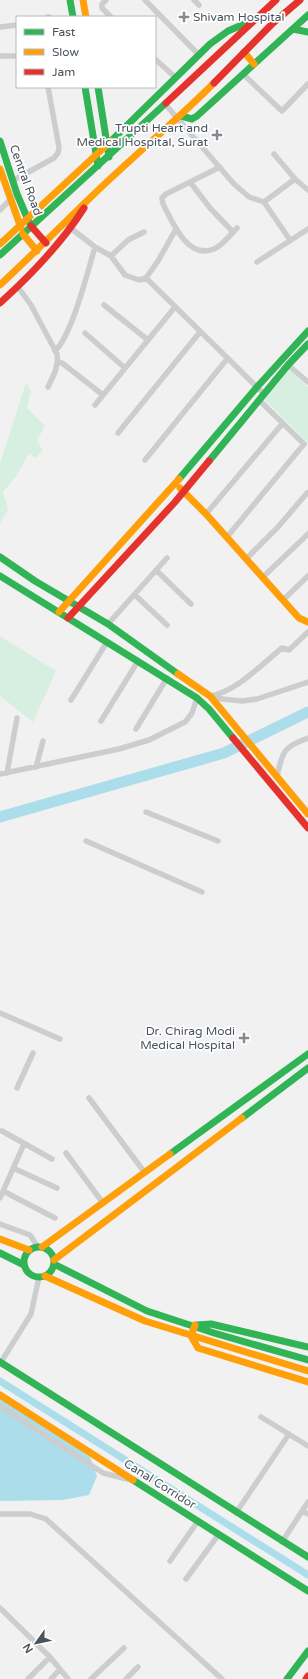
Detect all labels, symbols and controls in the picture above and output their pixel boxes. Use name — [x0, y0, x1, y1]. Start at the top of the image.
place label: Shivam Hospital — [193, 10, 285, 24]
marker: Shivam Hospital — [178, 11, 190, 23]
legend — [16, 16, 156, 88]
text: Fast — [52, 25, 76, 39]
text: Slow — [52, 45, 79, 59]
text: Jam — [52, 65, 75, 79]
place label: Trupti Heart and Medical Hospital, Surat — [77, 121, 208, 149]
marker: Trupti Heart and Medical Hospital, Surat — [211, 129, 223, 141]
street label: Central Road — [7, 143, 45, 217]
place label: Dr. Chirag Modi Medical Hospital — [140, 1024, 235, 1052]
marker: Dr. Chirag Modi Medical Hospital — [238, 1032, 250, 1044]
street label: Canal Corridor — [121, 1456, 199, 1512]
north arrow — [16, 1623, 56, 1663]
text: N — [20, 1641, 36, 1655]

